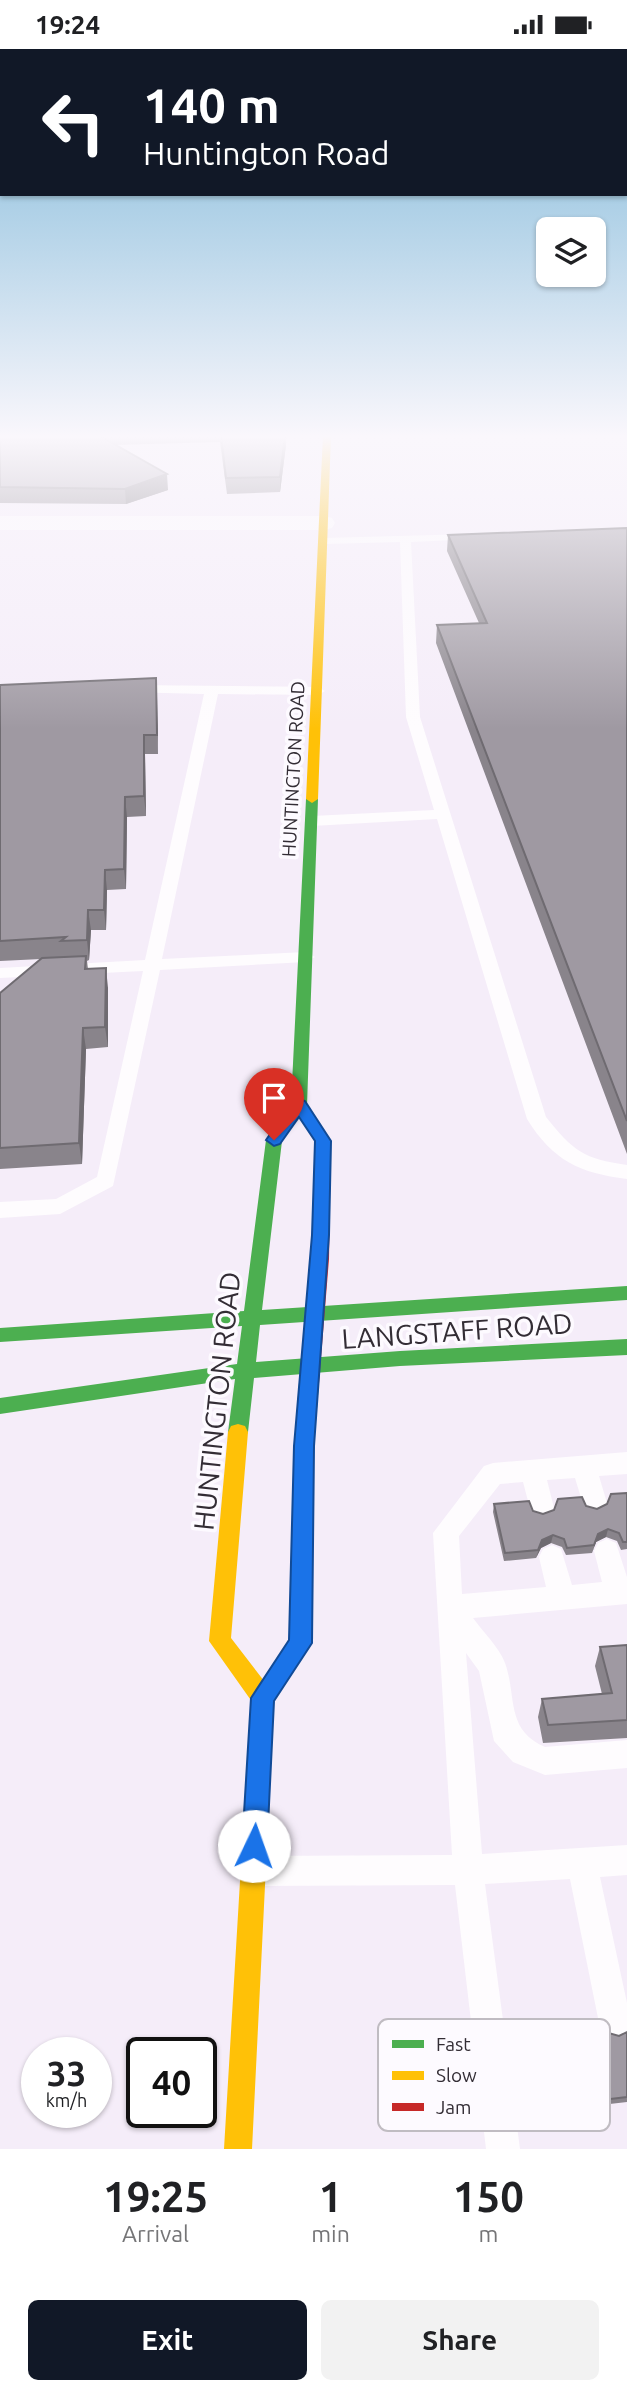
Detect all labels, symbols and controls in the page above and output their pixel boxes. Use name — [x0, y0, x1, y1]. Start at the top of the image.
text: 19:24 — [35, 10, 100, 39]
icon: left — [28, 77, 119, 168]
text: 140 m — [143, 77, 280, 132]
text: Huntington Road — [143, 135, 389, 171]
map controls — [536, 217, 606, 287]
button: layers — [536, 217, 606, 287]
street label: HUNTINGTON ROAD — [277, 680, 309, 858]
pin — [244, 1068, 304, 1140]
icon: arrive — [255, 1079, 293, 1117]
street label: HUNTINGTON ROAD — [188, 1270, 246, 1532]
street label: LANGSTAFF ROAD — [340, 1307, 573, 1354]
position arrow — [217, 1809, 291, 1883]
legend — [378, 2019, 610, 2131]
text: Fast — [436, 2033, 471, 2055]
speed limit sign: 40 — [126, 2037, 217, 2128]
text: 33 — [47, 2053, 86, 2093]
text: Slow — [436, 2064, 477, 2086]
text: km/h — [46, 2090, 87, 2110]
text: Jam — [436, 2096, 472, 2118]
text: 19:25 — [103, 2173, 208, 2220]
text: 1 — [319, 2173, 342, 2220]
text: 150 — [453, 2173, 524, 2220]
text: Arrival — [122, 2221, 189, 2246]
text: min — [311, 2221, 350, 2246]
text: m — [478, 2221, 498, 2246]
button: Exit — [28, 2300, 307, 2380]
button: Share — [321, 2300, 599, 2380]

